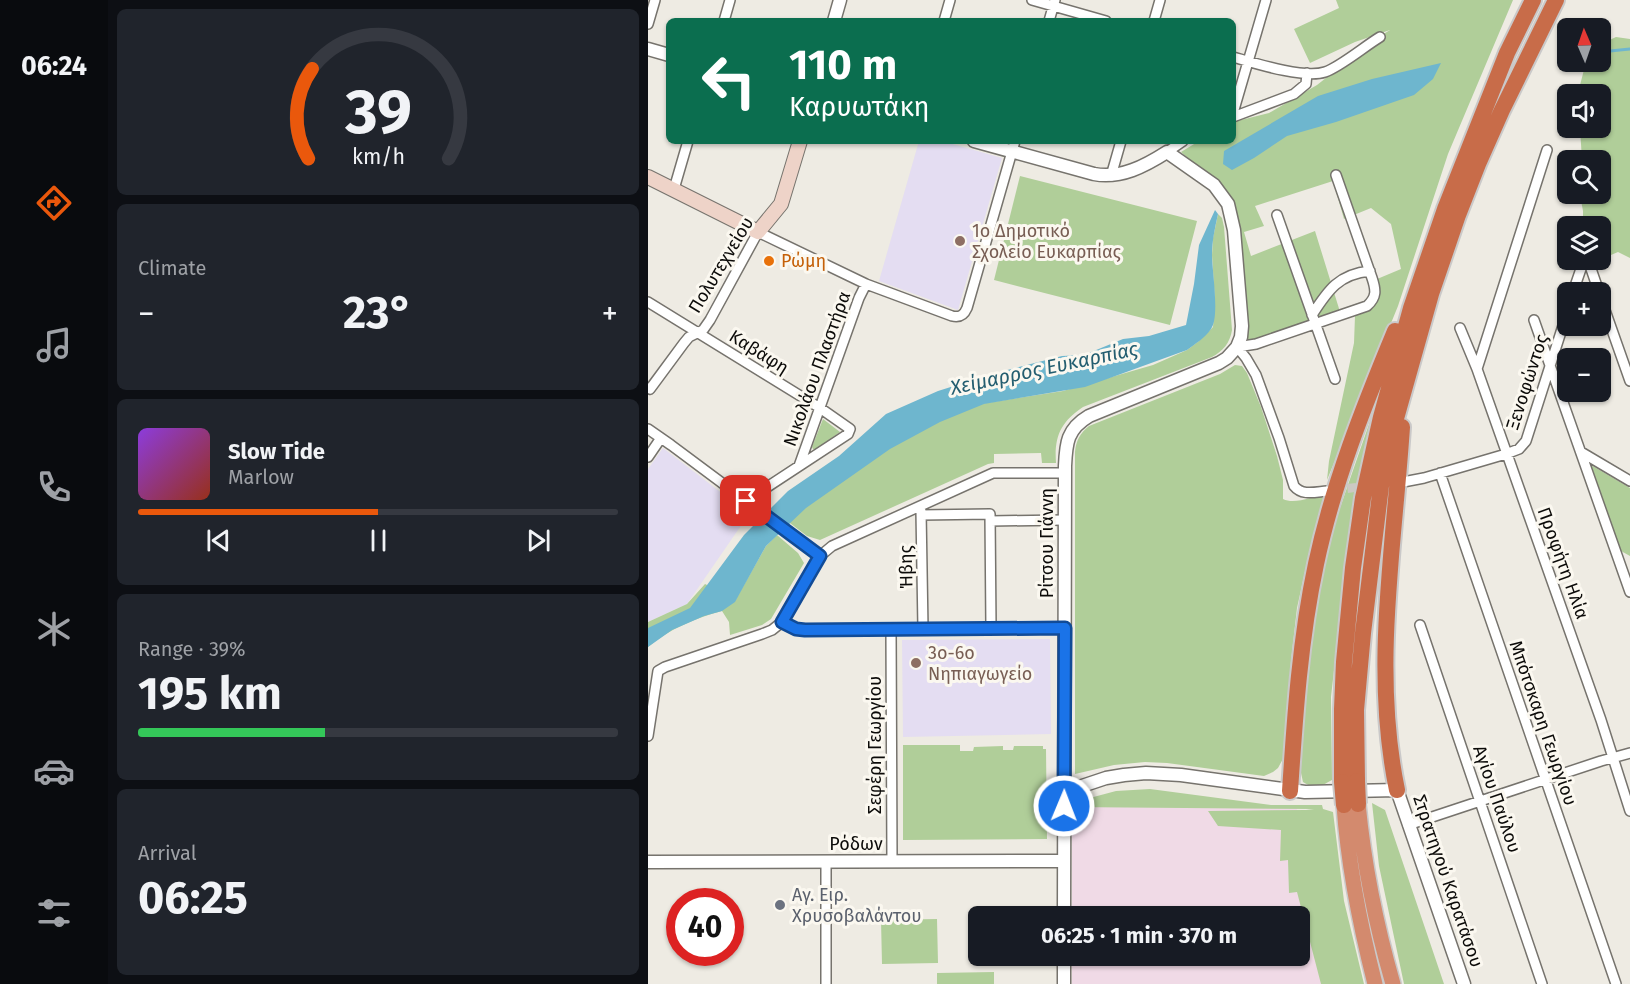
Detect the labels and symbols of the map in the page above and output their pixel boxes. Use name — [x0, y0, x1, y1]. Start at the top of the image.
north arrow — [1557, 18, 1611, 72]
street label: Πολυτεχνείου — [684, 213, 758, 317]
place label: 1ο Δημοτικό Σχολείο Ευκαρπίας — [972, 220, 1122, 263]
marker: 1ο Δημοτικό Σχολείο Ευκαρπίας — [953, 234, 967, 248]
place label: Ρώμη — [781, 250, 826, 272]
marker: Ρώμη — [762, 254, 776, 268]
street label: Νικολάου Πλαστήρα — [779, 288, 855, 450]
street label: Καβάφη — [725, 325, 793, 379]
street label: Ξενοφώντος — [1501, 331, 1553, 433]
water label: Χείμαρρος Ευκαρπίας — [947, 336, 1141, 400]
pin — [720, 475, 771, 526]
street label: Ρίτσου Γιάννη — [1036, 488, 1058, 598]
street label: Προφήτη Ηλία — [1533, 504, 1593, 622]
street label: Ήβης — [895, 544, 917, 589]
street label: Μπότσκαρη Γεωργίου — [1504, 638, 1582, 808]
place label: 3ο-6ο Νηπιαγωγείο — [928, 642, 1032, 685]
marker: 3ο-6ο Νηπιαγωγείο — [909, 656, 923, 670]
street label: Σεφέρη Γεωργίου — [864, 676, 886, 814]
street label: Αγίου Παύλου — [1468, 742, 1526, 856]
position arrow — [1032, 774, 1096, 838]
street label: Στρατηγού Καρατάσου — [1408, 792, 1488, 970]
street label: Ρόδων — [829, 833, 883, 855]
place label: Αγ. Ειρ. Χρυσοβαλάντου — [792, 884, 922, 927]
speed limit sign: 40 — [666, 888, 744, 966]
marker: Αγ. Ειρ. Χρυσοβαλάντου — [773, 898, 787, 912]

